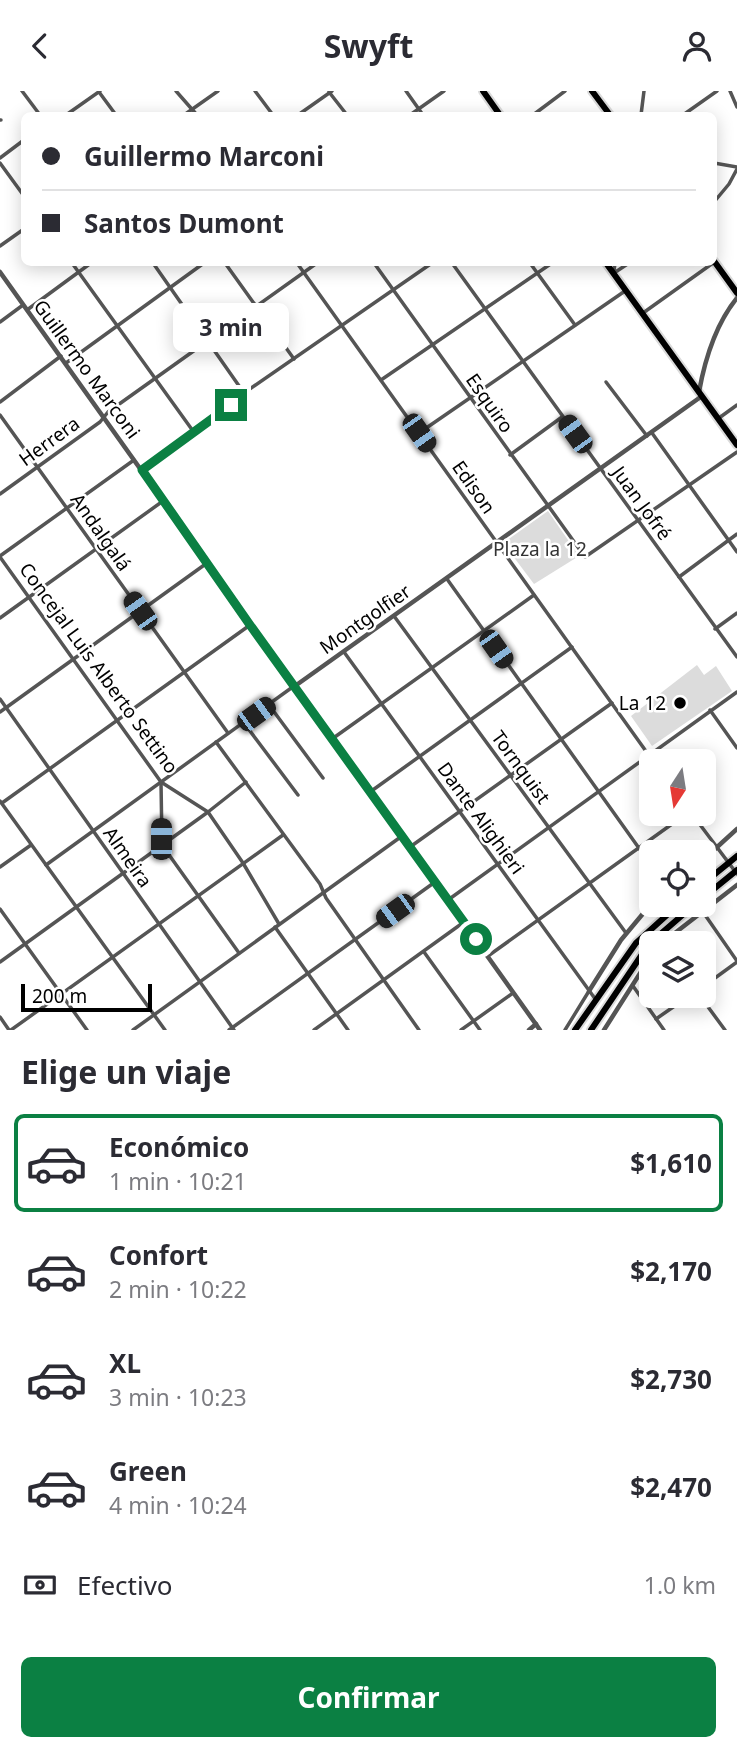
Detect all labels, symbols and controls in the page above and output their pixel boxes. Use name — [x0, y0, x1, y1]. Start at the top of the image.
text: Swyft — [324, 24, 413, 67]
icon: back — [21, 27, 59, 65]
icon: person — [678, 27, 716, 65]
text: Guillermo Marconi — [84, 138, 324, 174]
text: Santos Dumont — [84, 205, 284, 241]
street label: Guillermo Marconi — [28, 294, 146, 444]
callout: 3 min — [173, 303, 289, 353]
text: 3 min — [199, 311, 263, 343]
street label: Esquiro — [460, 368, 520, 438]
route end — [215, 389, 247, 421]
street label: Herrera — [13, 410, 85, 472]
car — [399, 410, 440, 456]
car — [555, 411, 596, 457]
street label: Edison — [446, 455, 502, 519]
street label: Juan Jofré — [605, 459, 678, 545]
street label: Andalgalá — [65, 488, 137, 576]
park label: Plaza la 12 — [493, 536, 587, 562]
street label: Concejal Luis Alberto Settino — [14, 557, 184, 779]
street label: Montgolfier — [314, 578, 416, 660]
car — [120, 588, 161, 634]
car — [476, 626, 517, 672]
place label: La 12 — [619, 690, 666, 716]
car — [233, 693, 280, 735]
marker: La 12 — [672, 695, 688, 711]
street label: Tornquist — [486, 725, 556, 809]
north arrow — [639, 749, 716, 826]
map controls — [639, 749, 716, 1008]
street label: Dante Alighieri — [432, 757, 530, 879]
car — [151, 818, 172, 860]
street label: Almeira — [98, 821, 158, 893]
button: locate — [639, 840, 716, 917]
car — [372, 890, 419, 932]
route start — [460, 923, 492, 955]
button: layers — [639, 931, 716, 1008]
scale bar — [21, 981, 152, 1013]
text: 200 m — [32, 983, 87, 1009]
text: Elige un viaje — [21, 1050, 231, 1093]
text: Económico — [109, 1129, 249, 1165]
icon: car — [25, 1132, 88, 1195]
text: $1,610 — [630, 1145, 712, 1181]
text: 1 min · 10:21 — [109, 1165, 247, 1197]
text: Confort — [109, 1237, 208, 1273]
icon: car — [25, 1240, 88, 1303]
text: $2,170 — [630, 1253, 712, 1289]
text: 2 min · 10:22 — [109, 1273, 247, 1305]
text: XL — [109, 1345, 141, 1381]
icon: car — [25, 1348, 88, 1411]
text: $2,730 — [630, 1361, 712, 1397]
text: 3 min · 10:23 — [109, 1381, 247, 1413]
text: Green — [109, 1453, 187, 1489]
icon: car — [25, 1456, 88, 1519]
text: $2,470 — [630, 1469, 712, 1505]
text: 4 min · 10:24 — [109, 1489, 247, 1521]
icon: cash — [21, 1566, 59, 1604]
text: Efectivo — [77, 1567, 173, 1603]
text: 1.0 km — [644, 1569, 716, 1601]
button: Confirmar — [21, 1657, 716, 1737]

